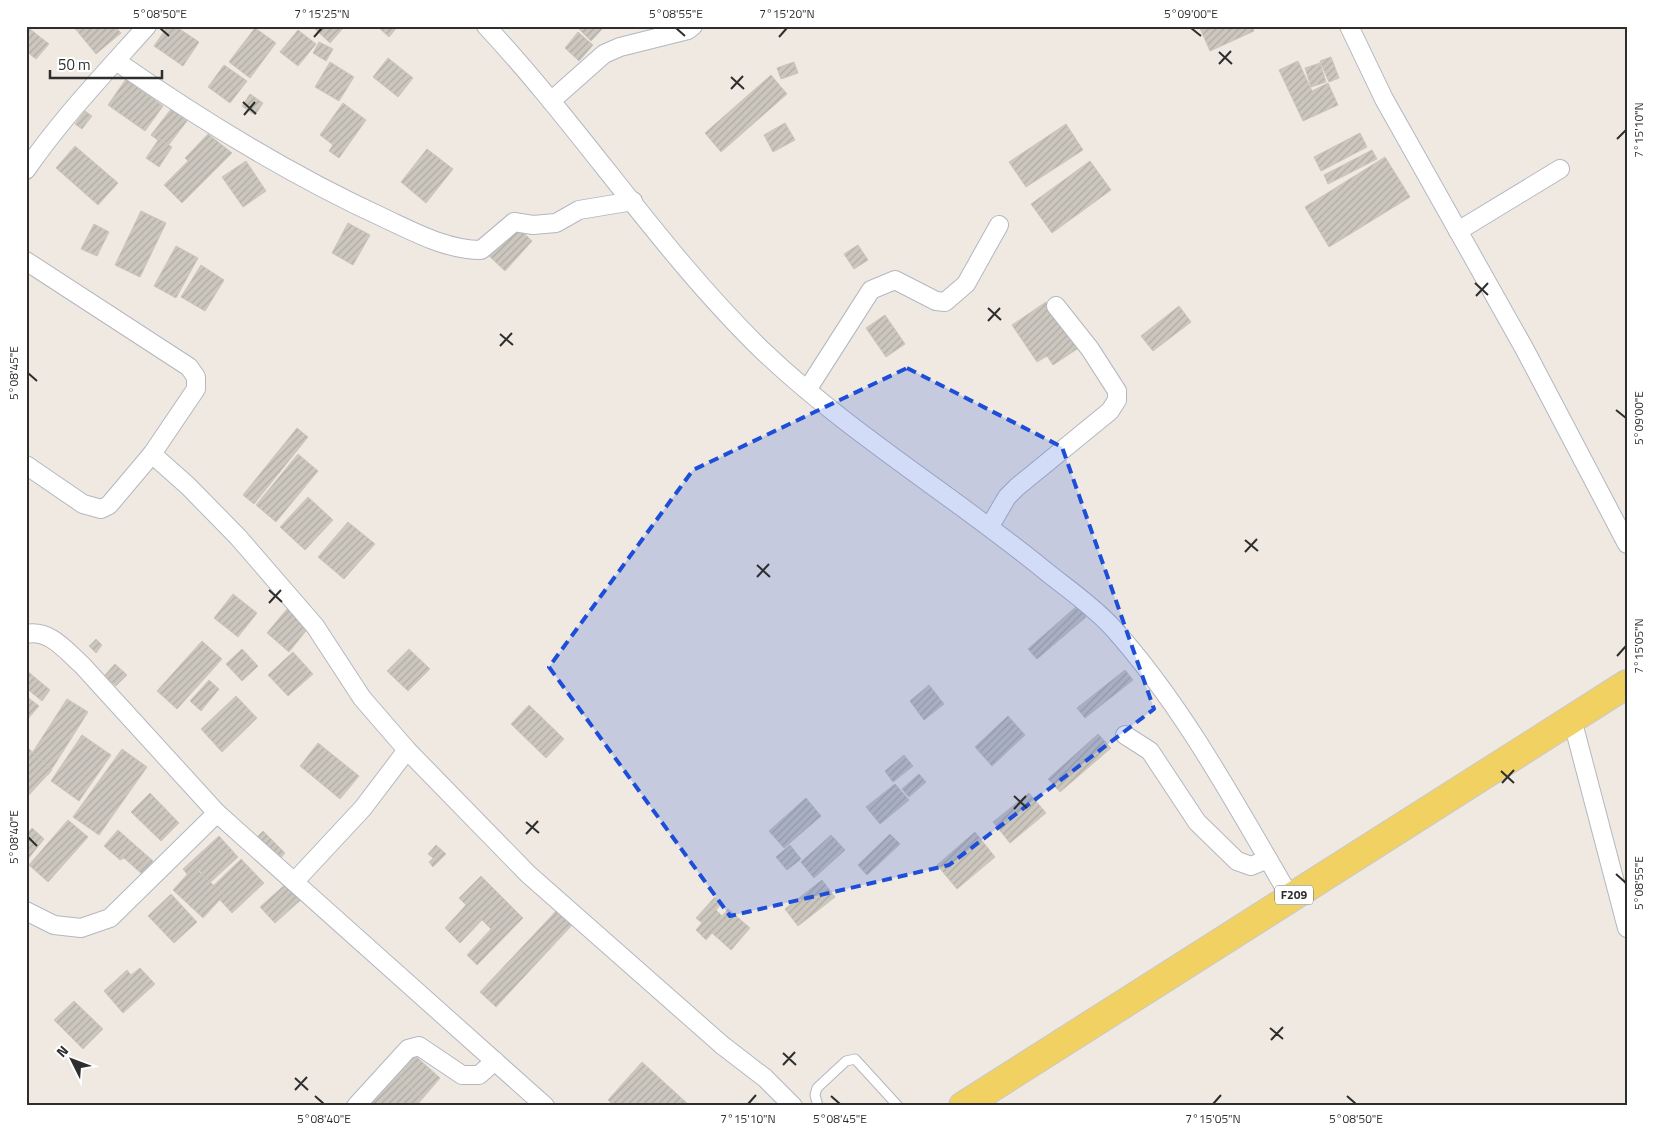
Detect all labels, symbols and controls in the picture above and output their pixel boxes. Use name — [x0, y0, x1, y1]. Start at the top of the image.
text: 5°08'50"E — [133, 4, 187, 23]
text: 7°15'25"N — [294, 4, 350, 23]
text: 5°08'55"E — [649, 4, 703, 23]
text: 7°15'20"N — [759, 4, 815, 23]
text: 5°09'00"E — [1164, 4, 1218, 23]
scale bar — [50, 48, 162, 80]
text: 50 m — [58, 53, 91, 76]
text: 7°15'10"N — [1629, 102, 1648, 158]
text: 5°08'45"E — [4, 346, 23, 400]
text: 5°09'00"E — [1629, 391, 1648, 445]
text: 7°15'05"N — [1629, 618, 1648, 674]
text: 5°08'40"E — [4, 810, 23, 864]
text: 5°08'55"E — [1629, 856, 1648, 910]
road number: F209 — [1275, 886, 1313, 904]
north arrow — [48, 1034, 98, 1084]
text: N — [51, 1040, 73, 1062]
text: 5°08'40"E — [297, 1109, 351, 1128]
text: 7°15'10"N — [720, 1109, 776, 1128]
text: 5°08'45"E — [813, 1109, 867, 1128]
text: 7°15'05"N — [1185, 1109, 1241, 1128]
text: 5°08'50"E — [1329, 1109, 1383, 1128]

